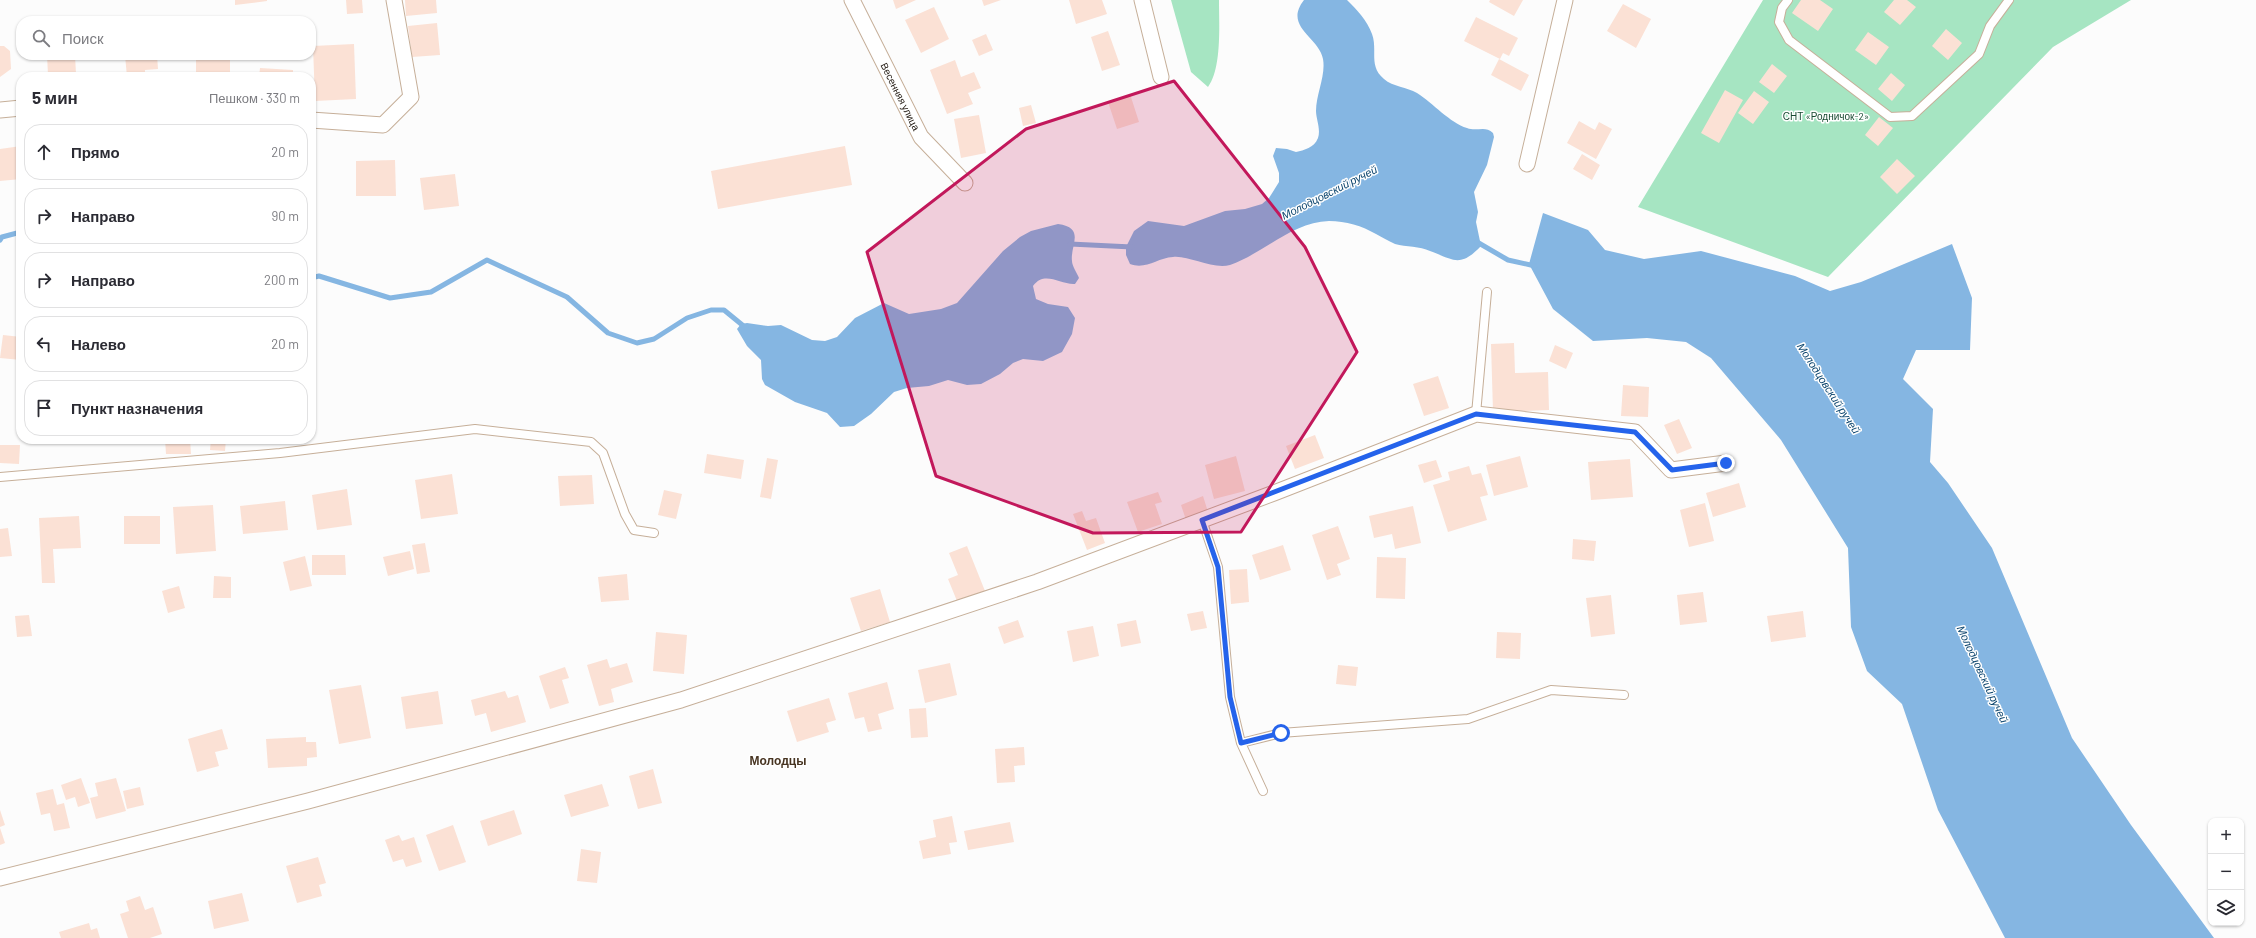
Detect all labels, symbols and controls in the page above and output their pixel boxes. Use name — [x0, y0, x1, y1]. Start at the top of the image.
search box — [16, 16, 316, 60]
icon: search — [30, 27, 52, 49]
text: Поиск — [62, 29, 104, 47]
street label: Весенняя улица — [879, 61, 923, 133]
text: 5 мин — [32, 87, 78, 107]
text: Пешком · 330 m — [209, 90, 300, 106]
park label: СНТ «Родничок-2» — [1783, 110, 1869, 122]
icon: ahead — [33, 141, 55, 163]
text: Прямо — [71, 143, 120, 161]
text: 20 m — [271, 144, 299, 160]
water label: Молодцовский ручей — [1279, 162, 1379, 222]
icon: right — [33, 205, 55, 227]
text: Направо — [71, 207, 135, 225]
text: 90 m — [272, 208, 299, 224]
icon: right — [33, 269, 55, 291]
text: Направо — [71, 271, 135, 289]
text: 200 m — [264, 272, 299, 288]
icon: left — [33, 333, 55, 355]
text: Налево — [71, 335, 126, 353]
text: 20 m — [271, 336, 299, 352]
water label: Молодцовский ручей — [1795, 340, 1863, 436]
icon: arrive — [33, 397, 55, 419]
text: Пункт назначения — [71, 399, 203, 417]
route end — [1717, 454, 1735, 472]
water label: Молодцовский ручей — [1955, 623, 2011, 725]
route start — [1272, 724, 1290, 742]
district label: Молодцы — [750, 753, 806, 768]
map controls — [2208, 818, 2244, 926]
button: + — [2208, 818, 2244, 854]
button: − — [2208, 854, 2244, 890]
button: layers — [2208, 890, 2244, 926]

